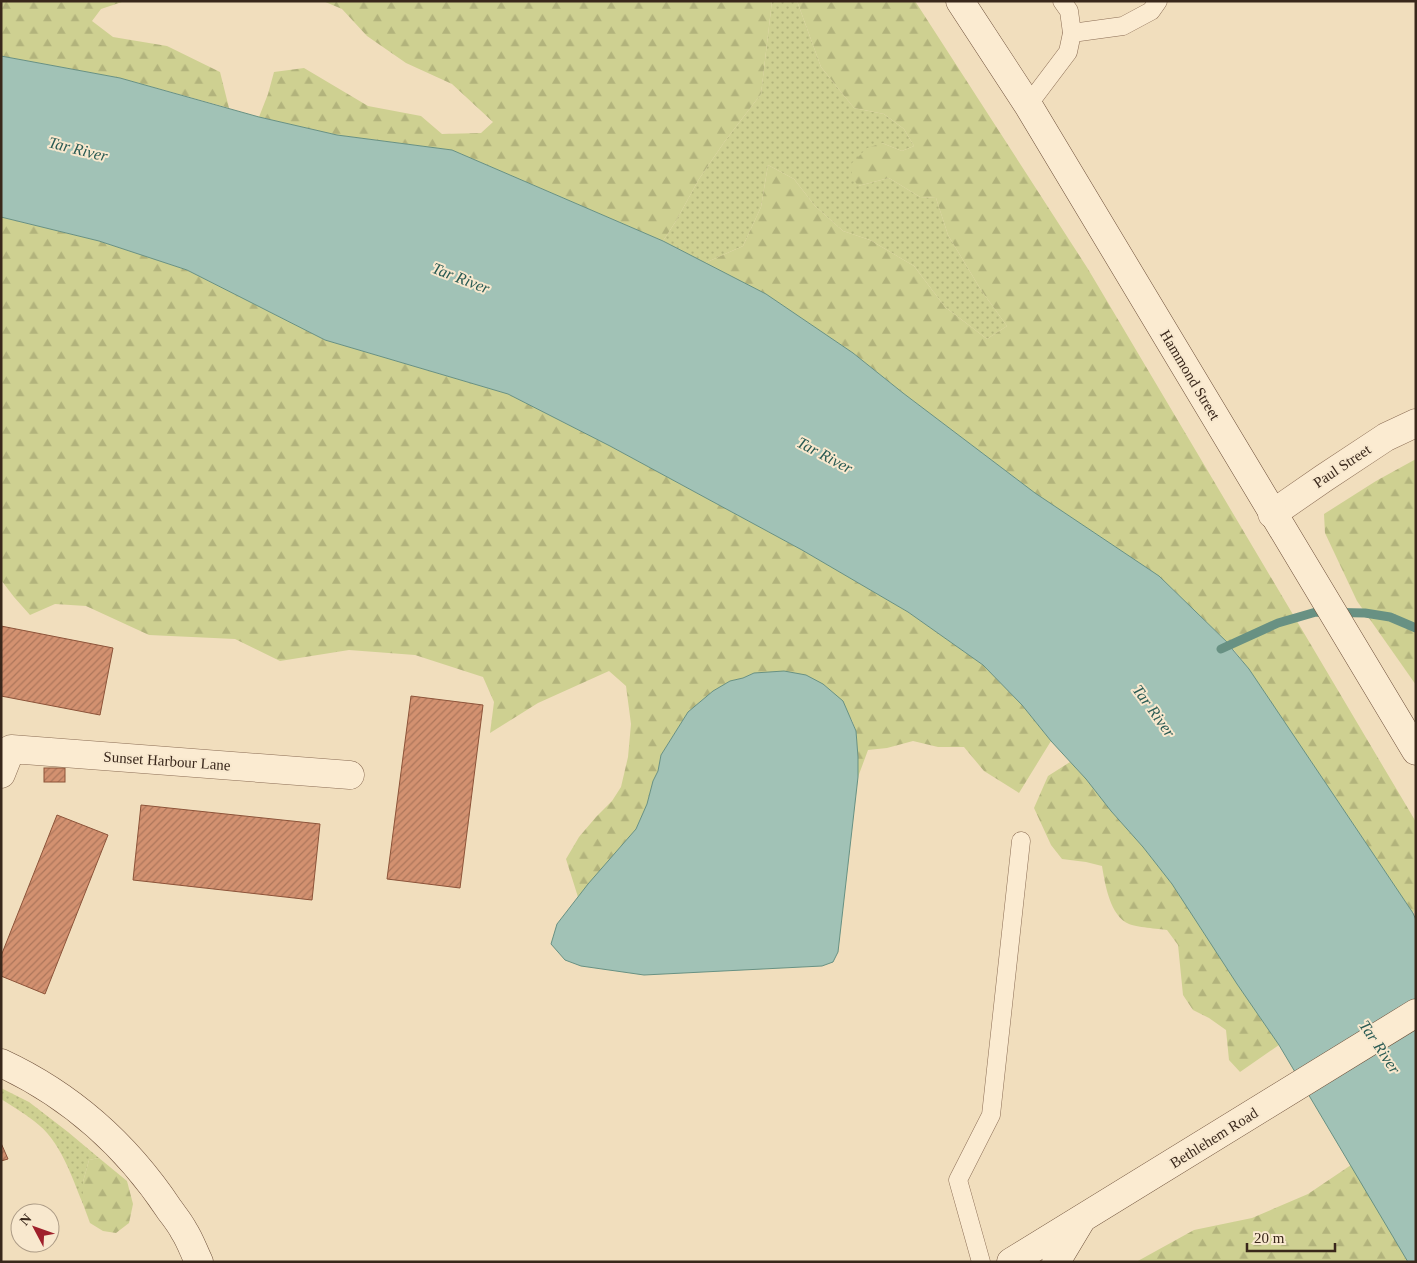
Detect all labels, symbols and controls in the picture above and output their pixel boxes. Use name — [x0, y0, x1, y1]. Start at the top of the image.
water label: Tar River — [47, 133, 110, 165]
water label: Tar River — [430, 259, 493, 297]
street label: Hammond Street — [1157, 327, 1224, 424]
water label: Tar River — [794, 433, 856, 477]
street label: Paul Street — [1310, 441, 1374, 491]
water label: Tar River — [1129, 682, 1179, 741]
street label: Sunset Harbour Lane — [103, 749, 231, 773]
water label: Tar River — [1356, 1017, 1404, 1077]
street label: Bethlehem Road — [1167, 1104, 1261, 1171]
north arrow — [10, 1203, 60, 1253]
text: N — [17, 1211, 35, 1229]
scale bar — [1247, 1220, 1334, 1252]
text: 20 m — [1254, 1230, 1285, 1246]

